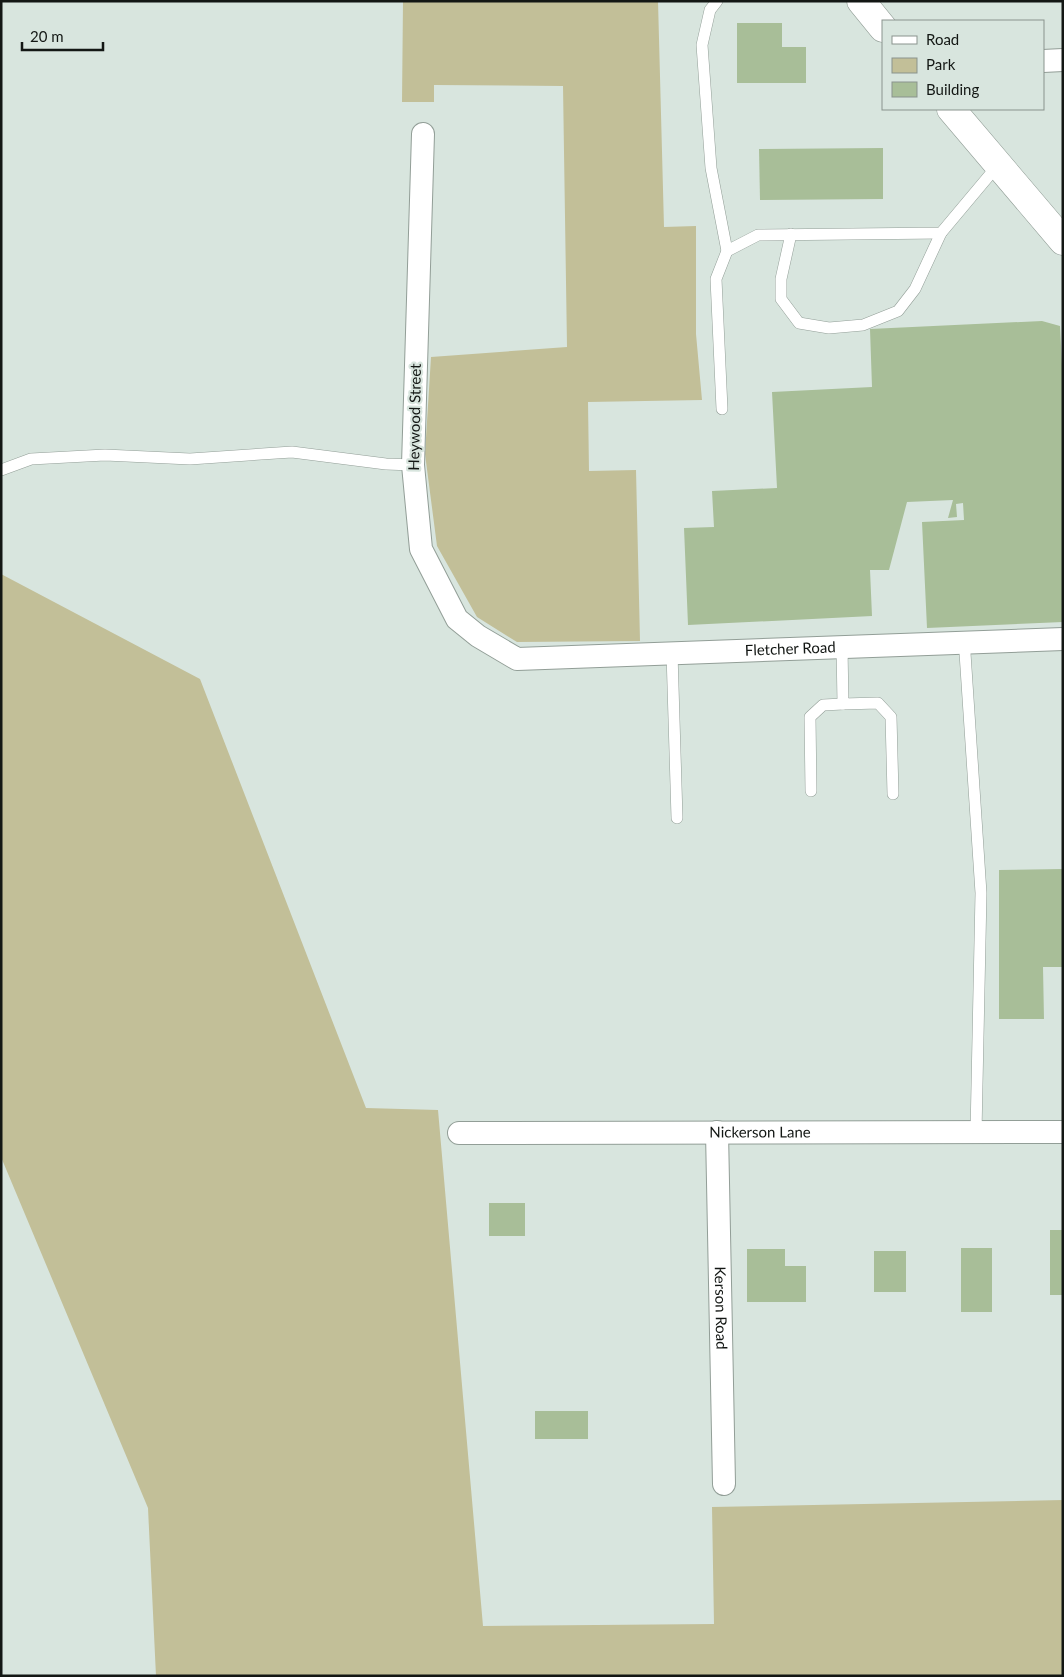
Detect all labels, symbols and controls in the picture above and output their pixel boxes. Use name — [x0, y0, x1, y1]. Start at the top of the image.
scale bar — [22, 20, 104, 52]
legend — [882, 20, 1044, 110]
text: 20 m — [30, 27, 64, 45]
text: Road — [926, 30, 959, 48]
text: Park — [926, 55, 956, 73]
text: Building — [926, 80, 979, 98]
street label: Heywood Street — [404, 363, 424, 471]
street label: Fletcher Road — [744, 637, 836, 659]
street label: Nickerson Lane — [709, 1122, 811, 1141]
street label: Kerson Road — [712, 1266, 731, 1350]

